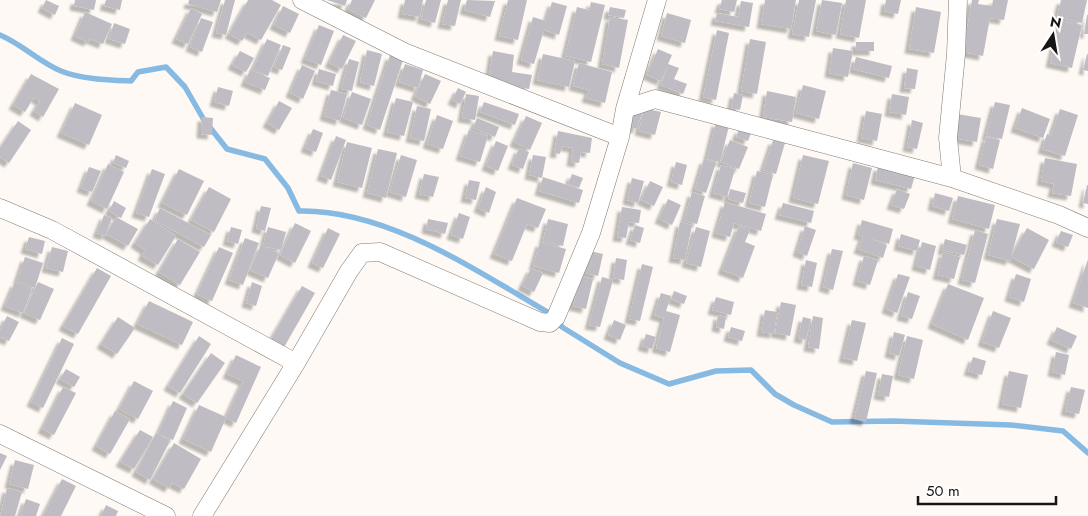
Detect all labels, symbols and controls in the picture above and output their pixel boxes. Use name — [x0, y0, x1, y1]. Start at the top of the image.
north arrow — [1028, 10, 1078, 60]
text: N — [1048, 11, 1063, 33]
scale bar — [918, 474, 1056, 506]
text: 50 m — [926, 480, 960, 502]

